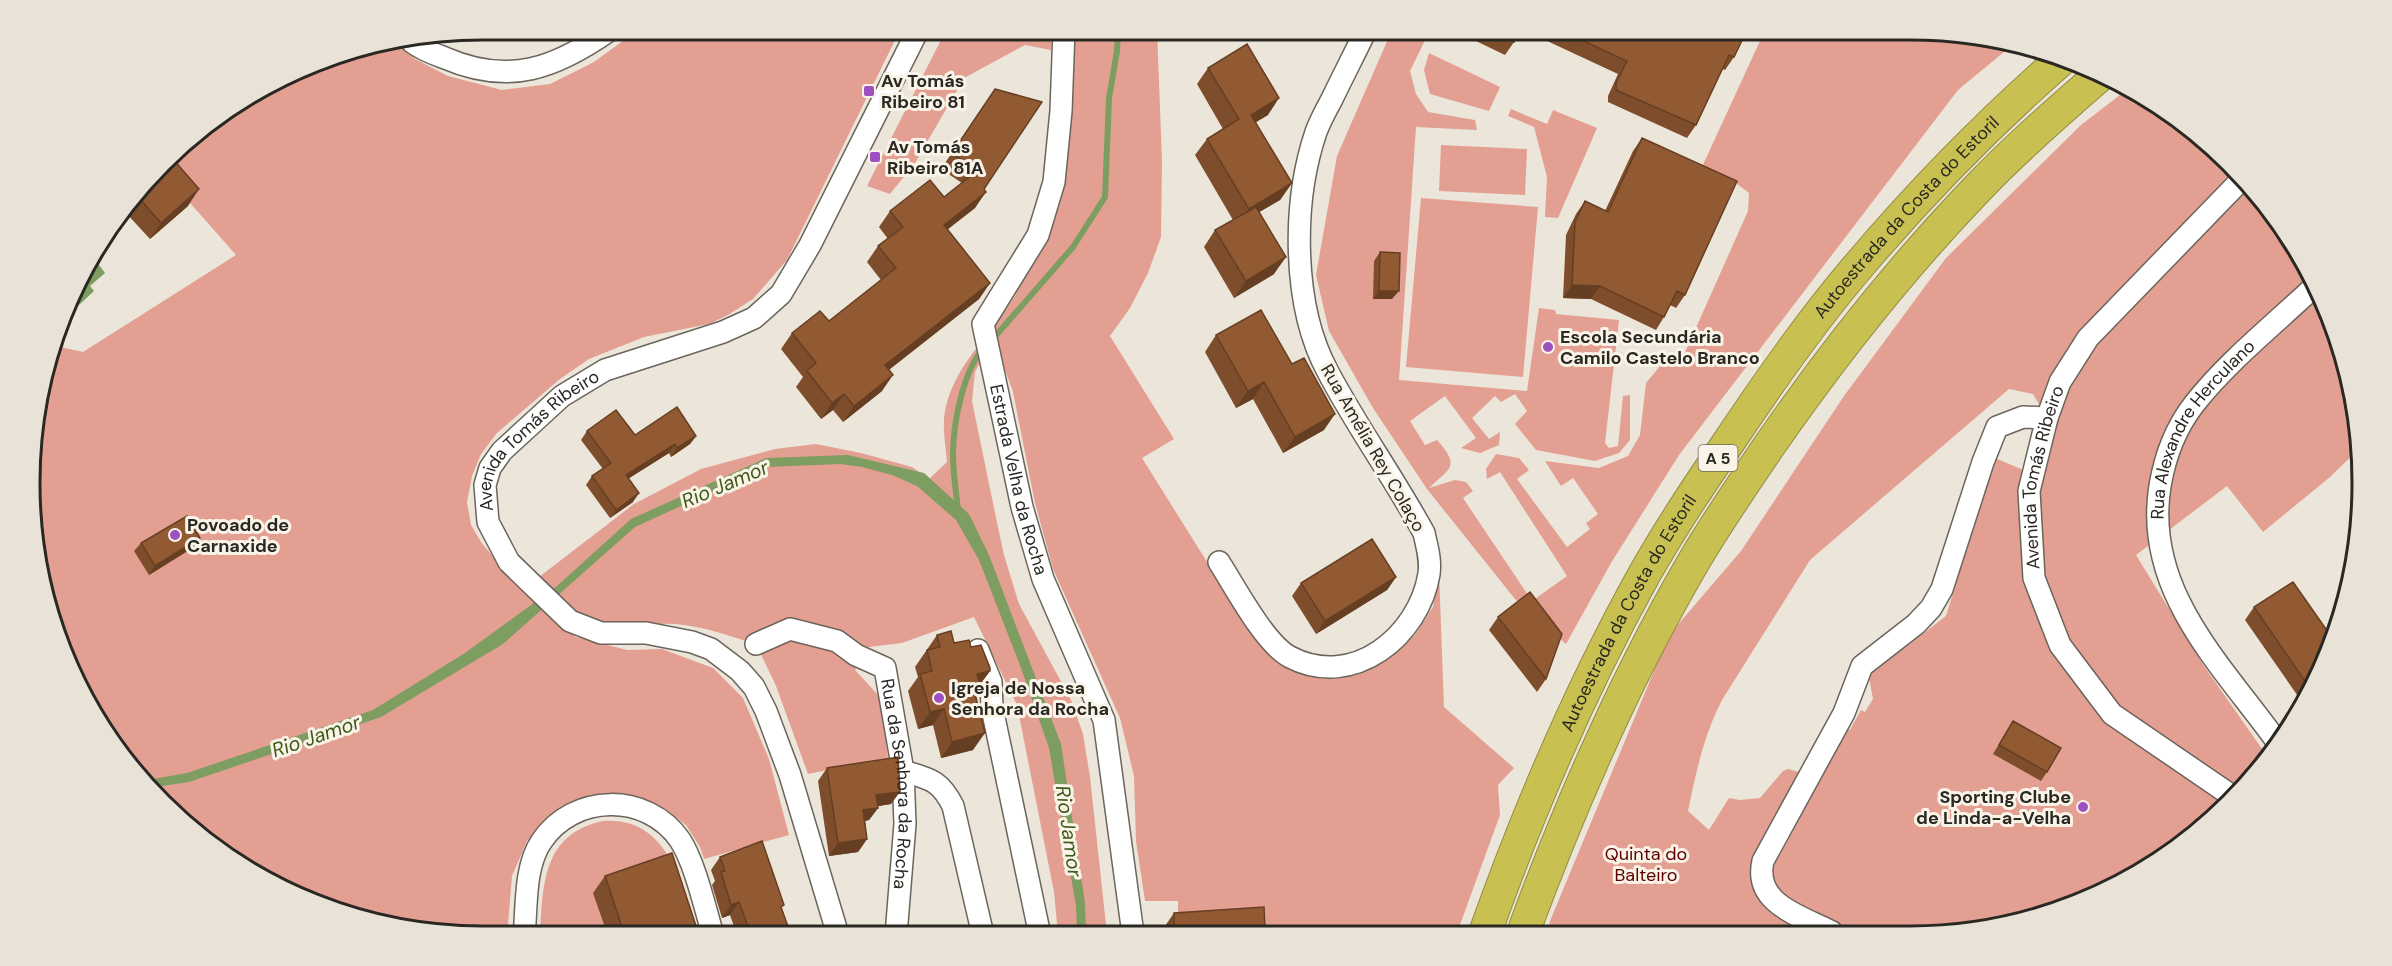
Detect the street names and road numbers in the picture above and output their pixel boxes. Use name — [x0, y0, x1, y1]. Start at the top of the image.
street label: Autoestrada da Costa do Estoril — [1808, 111, 2004, 323]
street label: Rua Alexandre Herculano — [2146, 334, 2260, 520]
street label: Rua Amélia Rey Colaço — [1315, 360, 1431, 536]
street label: Avenida Tomás Ribeiro — [473, 364, 604, 512]
street label: Estrada Velha da Rocha — [984, 382, 1053, 578]
street label: Avenida Tomás Ribeiro — [2017, 382, 2070, 570]
road number: A 5 — [1698, 445, 1738, 471]
street label: Autoestrada da Costa do Estoril — [1555, 490, 1702, 736]
street label: Rua da Senhora da Rocha — [875, 677, 917, 890]

